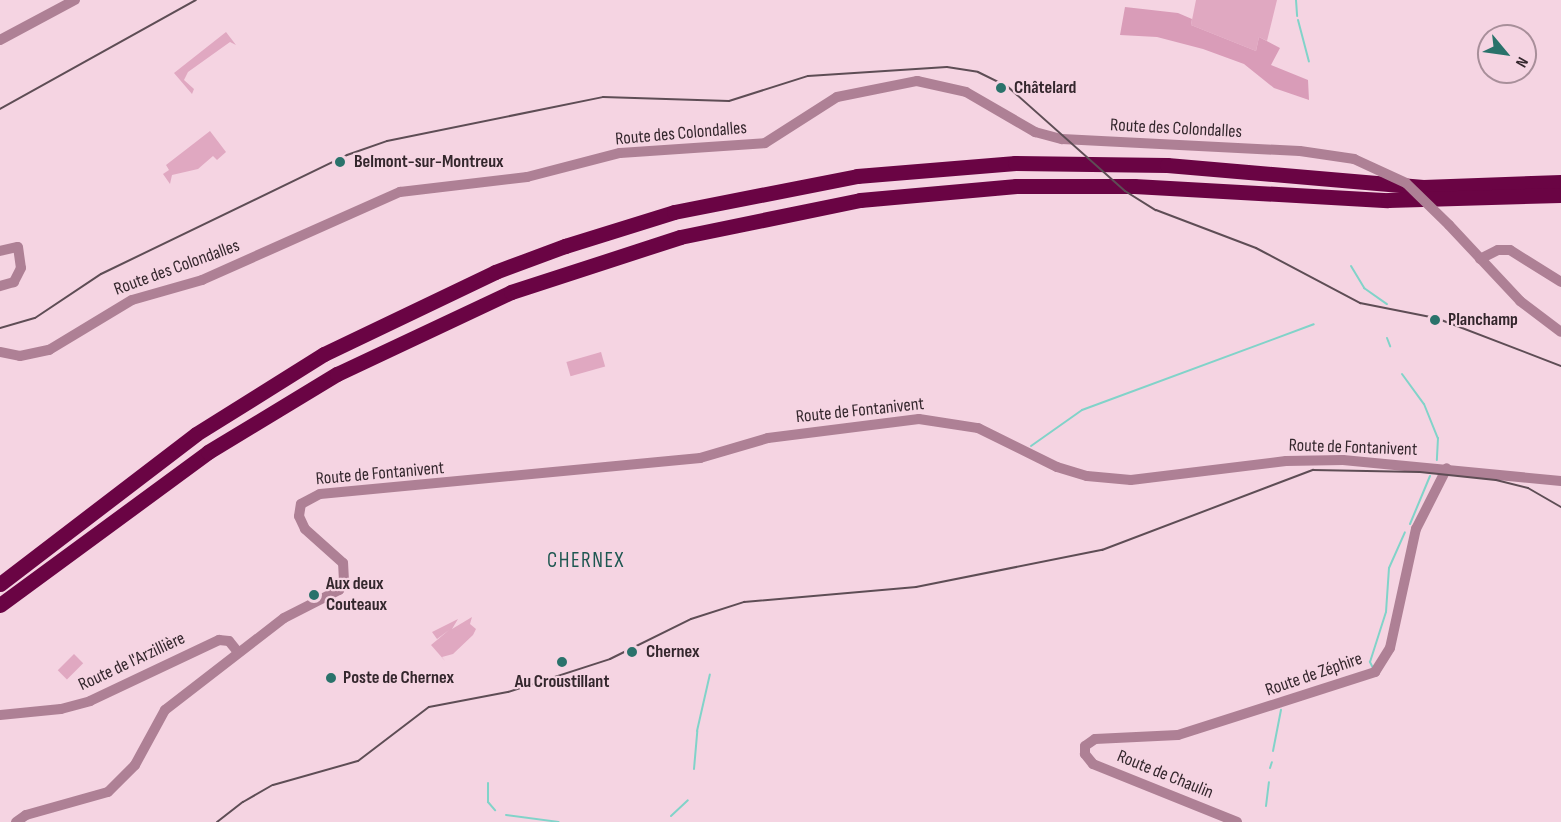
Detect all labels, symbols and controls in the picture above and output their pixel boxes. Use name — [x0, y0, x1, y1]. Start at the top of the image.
north arrow — [1477, 24, 1537, 84]
text: N — [1511, 54, 1532, 70]
place label: Châtelard — [1014, 77, 1076, 99]
marker: Châtelard — [992, 79, 1010, 97]
street label: Route des Colondalles — [1110, 115, 1242, 143]
street label: Route des Colondalles — [614, 117, 748, 151]
place label: Belmont-sur-Montreux — [354, 151, 504, 173]
marker: Belmont-sur-Montreux — [331, 153, 349, 171]
street label: Route des Colondalles — [111, 235, 243, 301]
place label: Planchamp — [1448, 309, 1518, 331]
marker: Planchamp — [1426, 311, 1444, 329]
street label: Route de Fontanivent — [795, 394, 925, 428]
street label: Route de Fontanivent — [1288, 435, 1418, 461]
street label: Route de Fontanivent — [315, 458, 445, 490]
district label: CHERNEX — [547, 548, 625, 574]
place label: Aux deux Couteaux — [326, 574, 387, 616]
marker: Aux deux Couteaux — [307, 588, 321, 602]
street label: Route de l'Arzillière — [75, 628, 189, 696]
place label: Chernex — [646, 641, 699, 663]
marker: Chernex — [623, 643, 641, 661]
street label: Route de Zéphire — [1263, 648, 1365, 702]
marker: Au Croustillant — [555, 655, 569, 669]
place label: Poste de Chernex — [343, 667, 454, 689]
marker: Poste de Chernex — [324, 671, 338, 685]
place label: Au Croustillant — [515, 671, 609, 693]
street label: Route de Chaulin — [1114, 746, 1216, 804]

